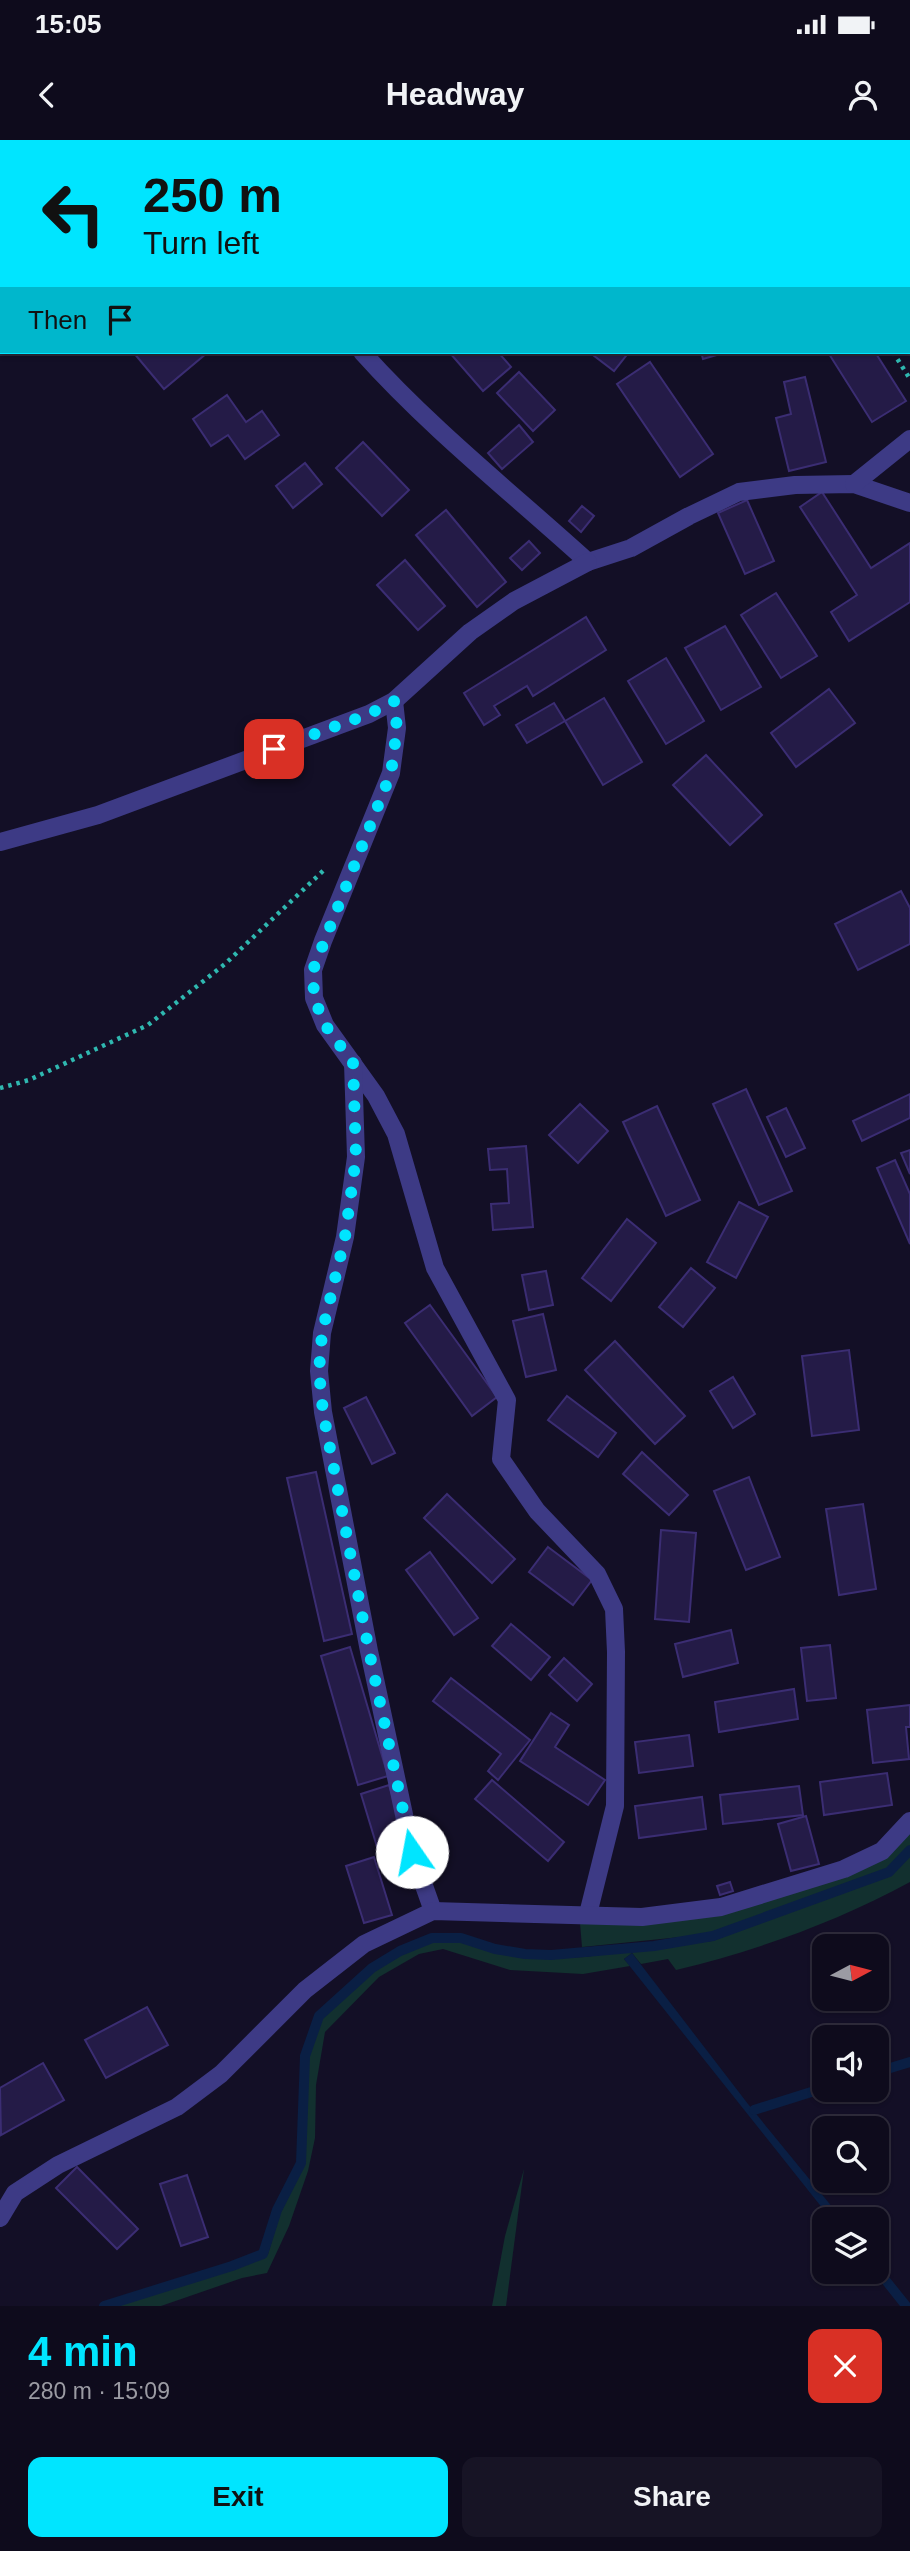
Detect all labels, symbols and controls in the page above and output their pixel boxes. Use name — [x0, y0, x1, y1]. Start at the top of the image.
text: 15:05 — [35, 9, 102, 39]
icon: back — [28, 76, 66, 114]
text: Headway — [386, 76, 524, 112]
icon: person — [844, 76, 882, 114]
icon: left — [28, 168, 119, 259]
text: 250 m — [143, 168, 282, 222]
text: Turn left — [143, 225, 259, 261]
icon: arrive — [101, 301, 139, 339]
text: Then — [28, 305, 87, 335]
pin — [244, 719, 304, 779]
icon: arrive — [255, 730, 293, 768]
position arrow — [375, 1815, 449, 1889]
north arrow — [812, 1934, 889, 2011]
map controls — [812, 1934, 889, 2284]
button: sound — [812, 2025, 889, 2102]
button: search — [812, 2116, 889, 2193]
button: layers — [812, 2207, 889, 2284]
text: 4 min — [28, 2328, 138, 2375]
button: close — [808, 2329, 882, 2403]
text: 280 m · 15:09 — [28, 2378, 170, 2404]
button: Exit — [28, 2457, 448, 2537]
button: Share — [462, 2457, 882, 2537]

